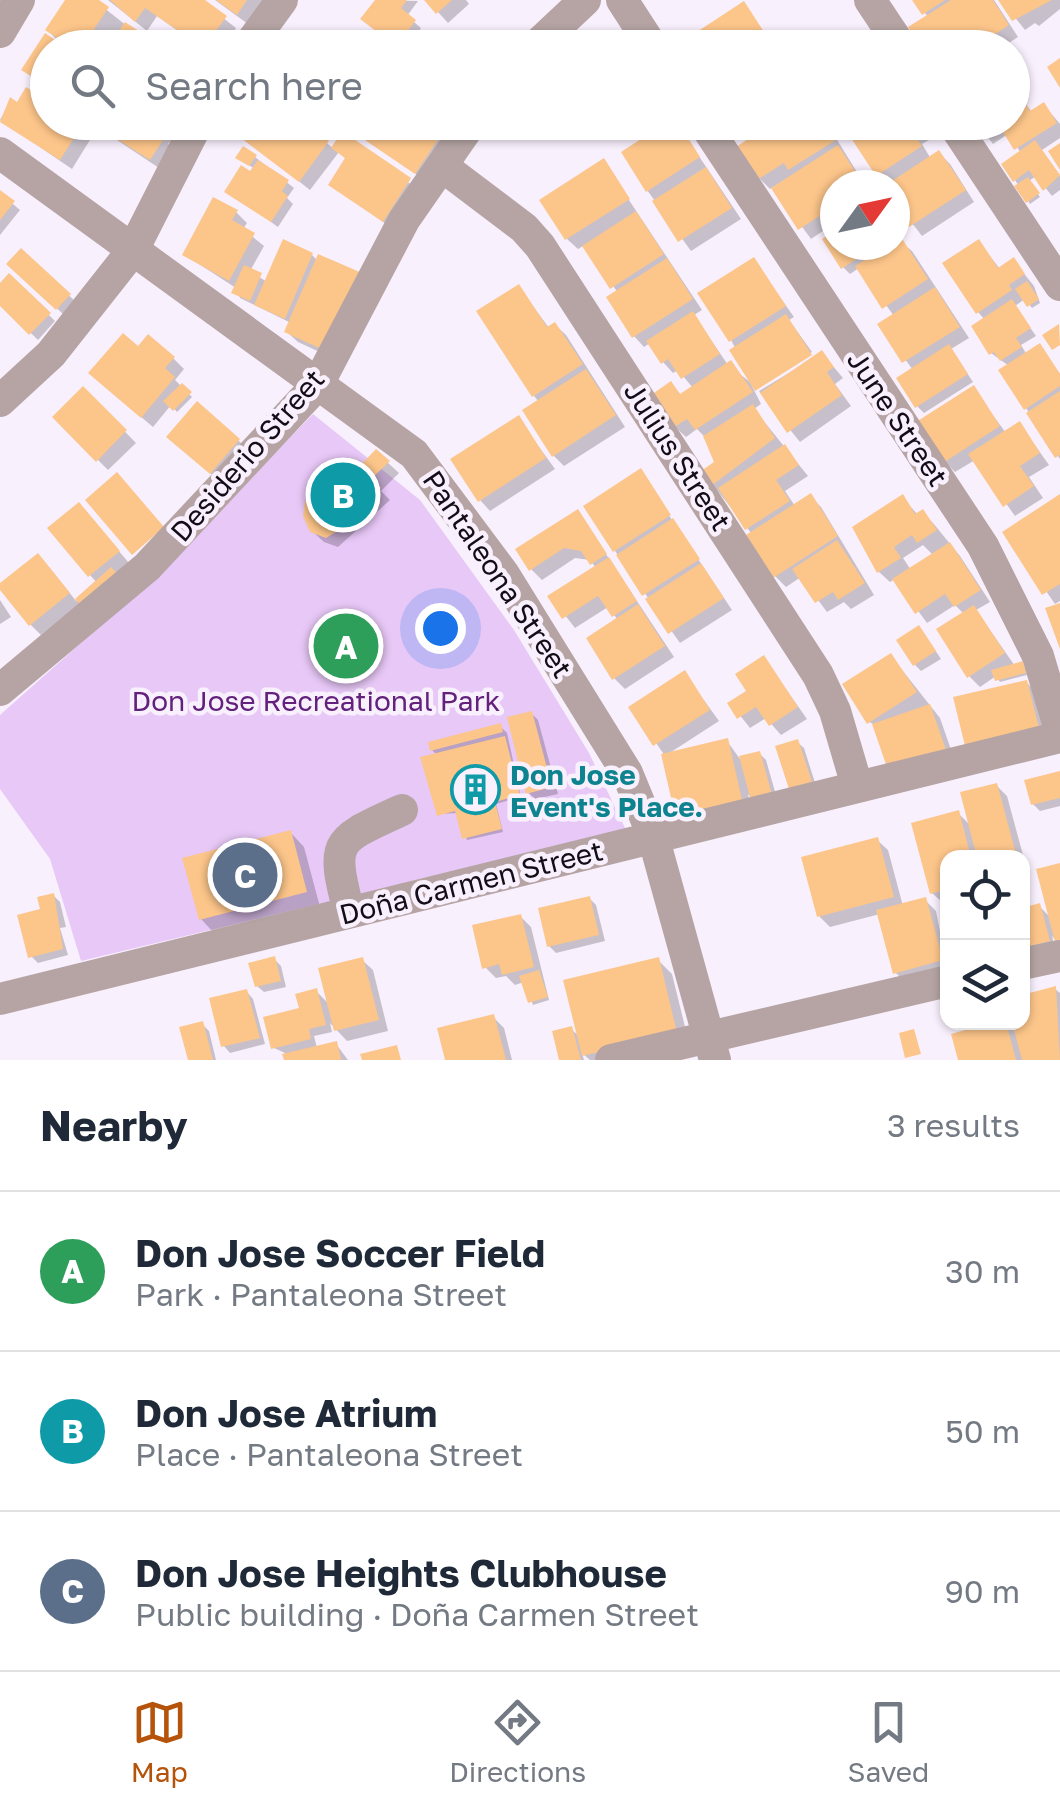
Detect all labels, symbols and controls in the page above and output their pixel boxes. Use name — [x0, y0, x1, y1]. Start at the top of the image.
search box — [30, 30, 1030, 140]
icon: search — [65, 58, 120, 113]
text: Search here — [145, 63, 363, 108]
north arrow — [820, 170, 910, 260]
street label: June Street — [841, 344, 955, 492]
street label: Desiderio Street — [163, 362, 331, 548]
street label: Julius Street — [618, 375, 738, 537]
pin: B — [310, 458, 376, 532]
street label: Pantaleona Street — [417, 464, 579, 684]
your location — [415, 603, 466, 654]
pin: A — [314, 608, 378, 684]
park label: Don Jose Recreational Park — [132, 684, 501, 717]
place label: Don Jose Event's Place. — [510, 758, 703, 823]
building icon: Don Jose Event's Place. — [449, 764, 501, 816]
street label: Doña Carmen Street — [336, 833, 606, 931]
pin: C — [212, 838, 278, 912]
map controls — [940, 850, 1030, 1030]
button: locate — [940, 850, 1030, 940]
button: layers — [940, 940, 1030, 1030]
text: Nearby — [40, 1100, 188, 1150]
text: 3 results — [887, 1106, 1020, 1144]
text: Don Jose Soccer Field — [135, 1230, 545, 1275]
text: A — [61, 1252, 84, 1290]
text: 30 m — [945, 1252, 1020, 1290]
text: Park · Pantaleona Street — [135, 1275, 507, 1313]
text: Don Jose Atrium — [135, 1390, 437, 1435]
text: B — [61, 1412, 84, 1450]
text: 50 m — [945, 1412, 1020, 1450]
text: Place · Pantaleona Street — [135, 1435, 523, 1473]
text: Don Jose Heights Clubhouse — [135, 1550, 667, 1595]
text: C — [61, 1572, 84, 1610]
text: 90 m — [944, 1572, 1020, 1610]
text: Public building · Doña Carmen Street — [135, 1595, 699, 1633]
tab: Map — [131, 1695, 188, 1788]
tab: Directions — [449, 1695, 586, 1788]
tab: Saved — [847, 1695, 929, 1788]

